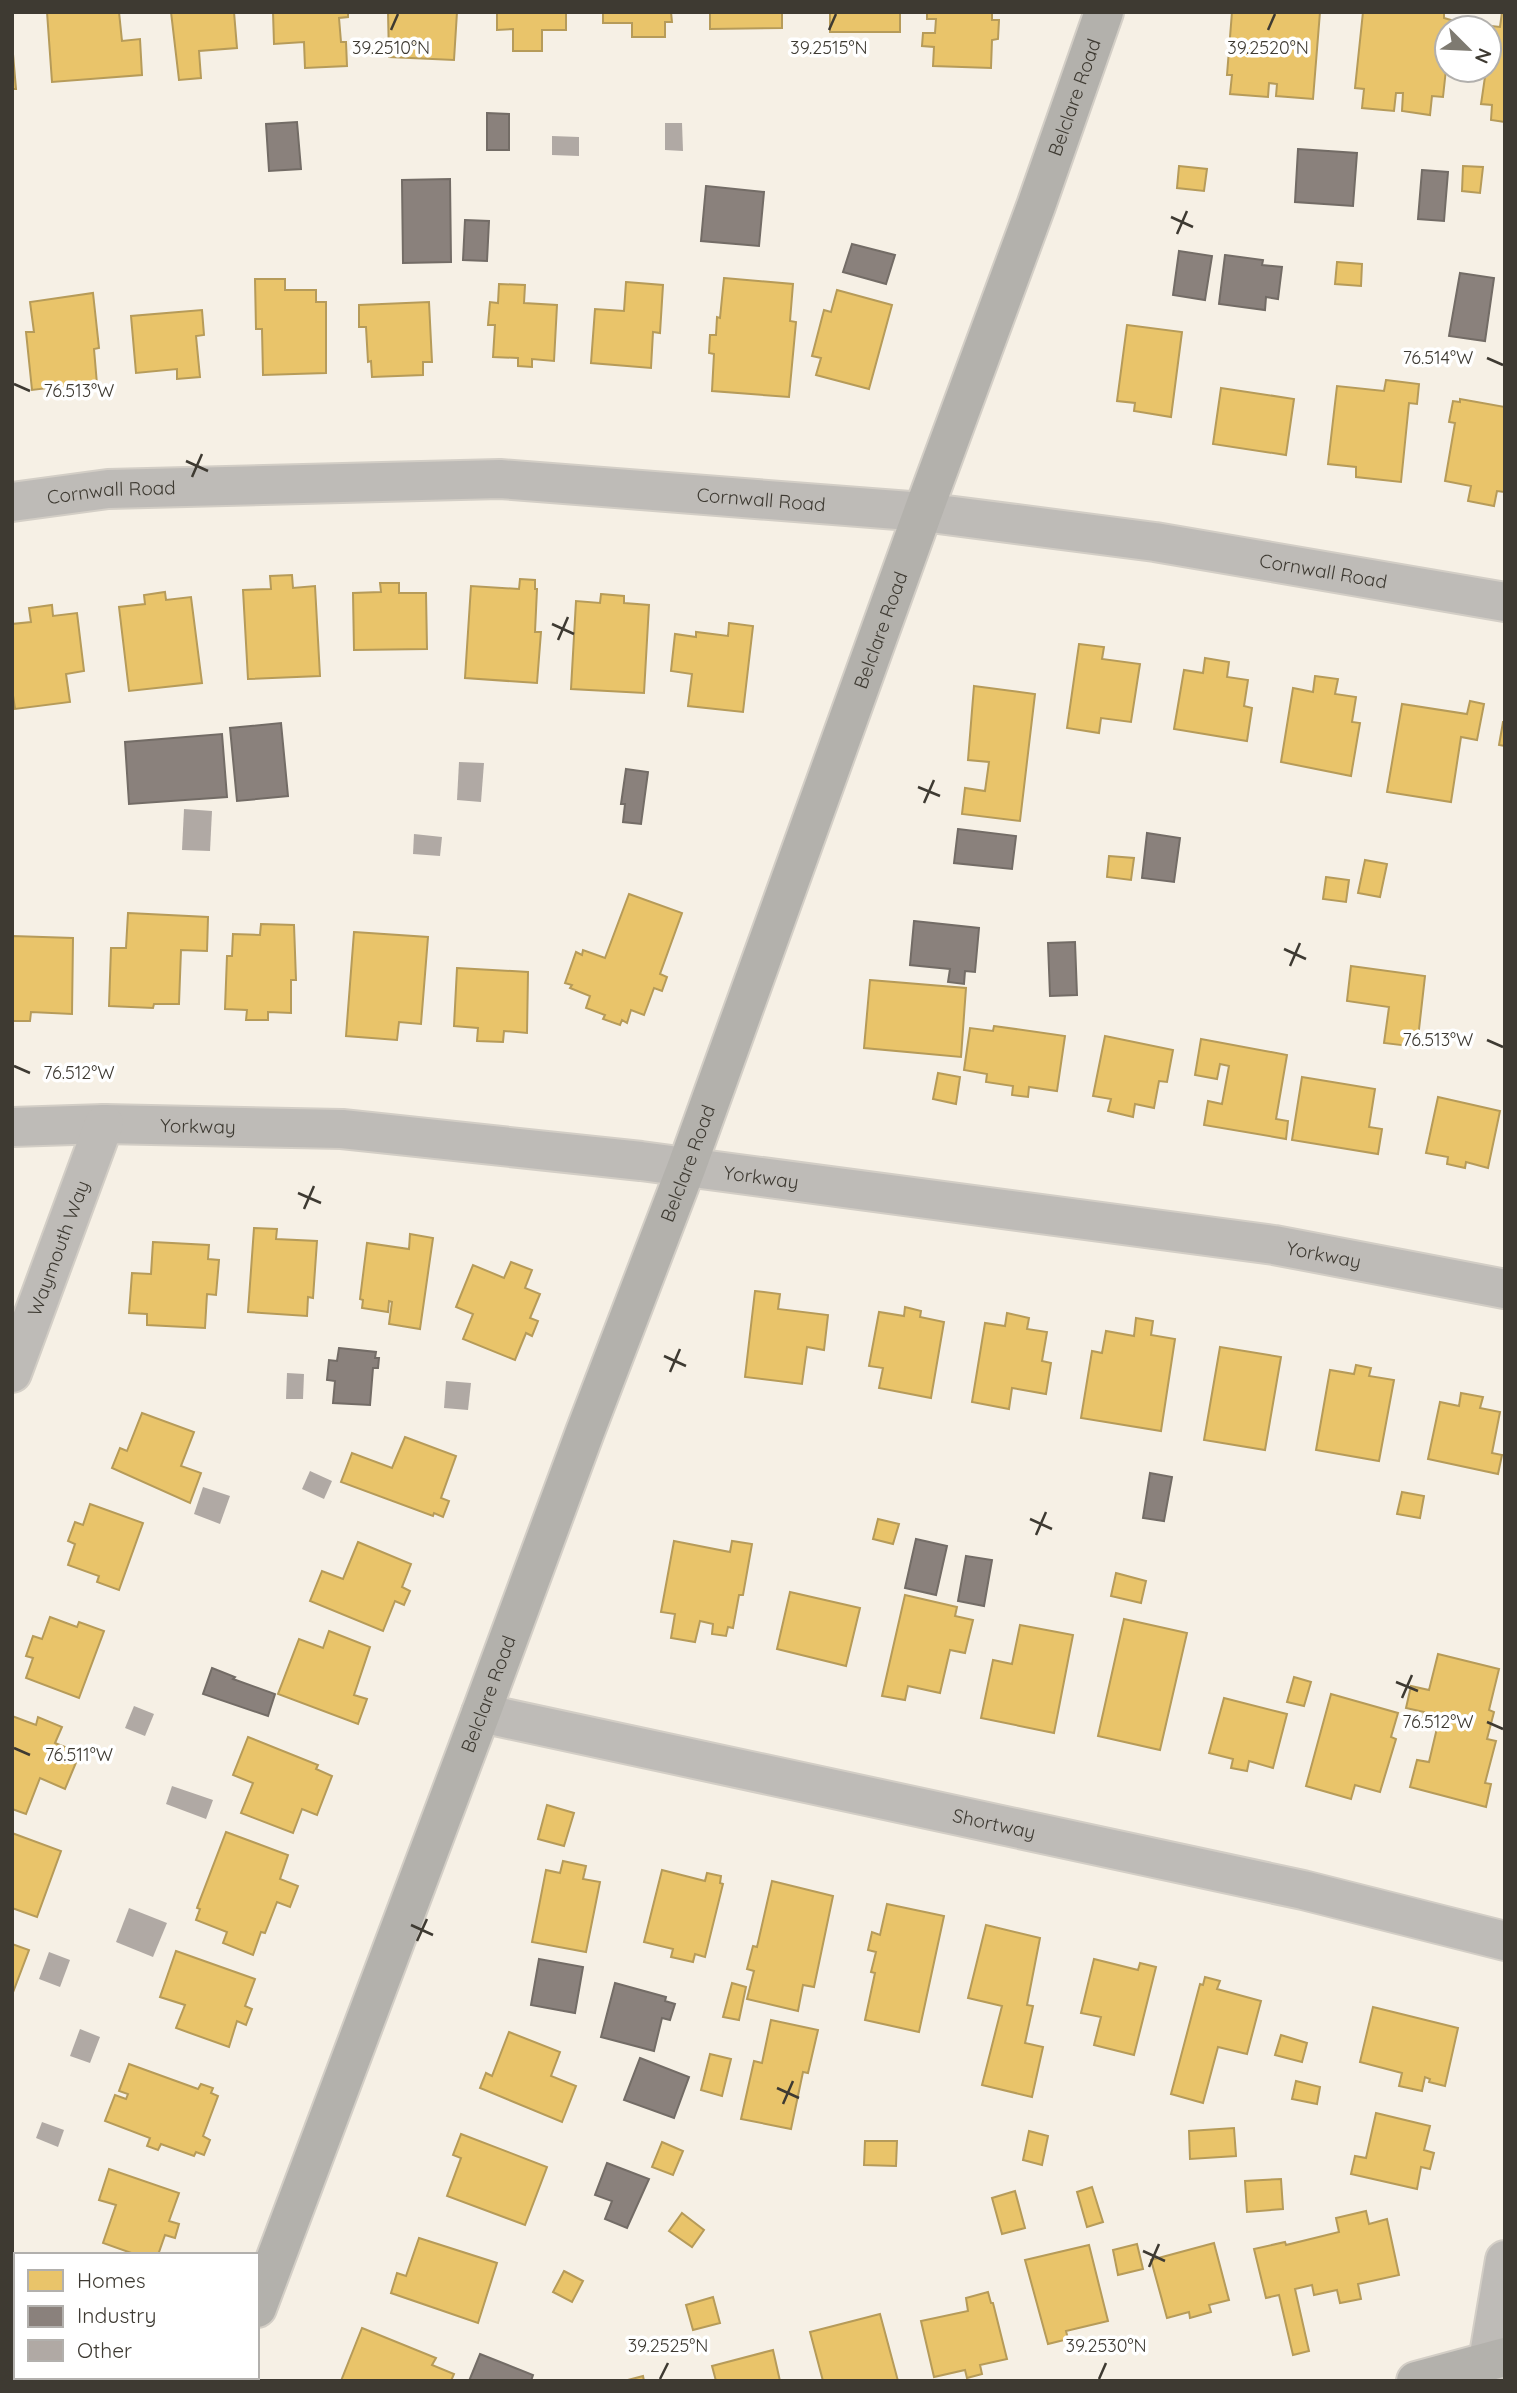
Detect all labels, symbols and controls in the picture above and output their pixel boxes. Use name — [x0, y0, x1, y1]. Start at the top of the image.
north arrow — [1433, 14, 1503, 84]
street label: Belclare Road — [1042, 35, 1106, 159]
text: 39.2510°N — [352, 36, 430, 59]
text: 39.2515°N — [790, 36, 868, 59]
text: 39.2520°N — [1227, 36, 1309, 59]
text: N — [1470, 45, 1497, 67]
text: 76.514°W — [1403, 346, 1473, 369]
text: 76.513°W — [44, 379, 114, 402]
street label: Cornwall Road — [45, 475, 176, 509]
street label: Cornwall Road — [696, 482, 827, 516]
street label: Cornwall Road — [1258, 548, 1389, 594]
street label: Belclare Road — [848, 568, 913, 692]
text: 76.513°W — [1403, 1028, 1473, 1051]
text: 76.512°W — [43, 1061, 115, 1084]
street label: Belclare Road — [655, 1102, 720, 1225]
street label: Yorkway — [160, 1113, 236, 1139]
street label: Yorkway — [722, 1160, 800, 1194]
street label: Waymouth Way — [22, 1177, 94, 1320]
street label: Yorkway — [1284, 1236, 1363, 1273]
street label: Belclare Road — [455, 1632, 521, 1756]
text: 76.512°W — [1402, 1710, 1474, 1733]
text: 76.511°W — [45, 1743, 113, 1766]
street label: Shortway — [951, 1803, 1038, 1844]
legend — [14, 2253, 259, 2379]
text: Homes — [77, 2267, 146, 2293]
text: Industry — [77, 2302, 156, 2328]
text: 39.2525°N — [628, 2334, 708, 2357]
text: 39.2530°N — [1065, 2334, 1147, 2357]
text: Other — [77, 2337, 132, 2363]

